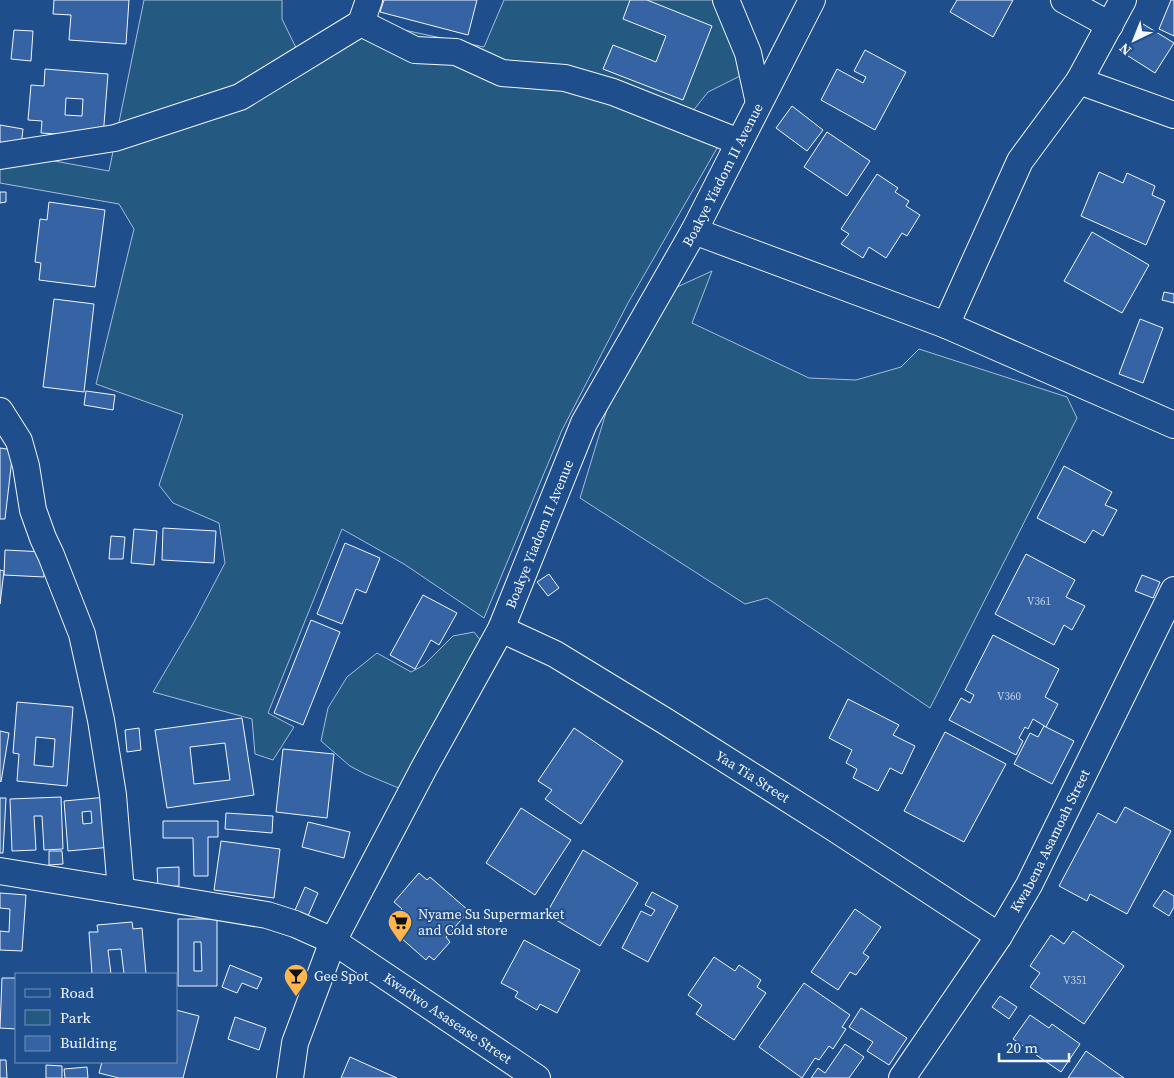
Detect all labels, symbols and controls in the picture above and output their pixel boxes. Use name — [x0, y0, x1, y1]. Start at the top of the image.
north arrow — [1109, 15, 1159, 65]
text: N — [1115, 39, 1136, 60]
street label: Boakye Yiadom II Avenue — [677, 99, 768, 250]
street label: Boakye Yiadom II Avenue — [500, 457, 578, 611]
house number: V361 — [1027, 594, 1051, 609]
house number: V360 — [997, 689, 1021, 704]
street label: Yaa Tia Street — [712, 745, 794, 808]
street label: Kwabena Asamoah Street — [1005, 765, 1095, 916]
place label: Nyame Su Supermarket and Cold store — [418, 904, 565, 940]
supermarket icon: Nyame Su Supermarket and Cold store — [387, 909, 413, 943]
bar icon: Gee Spot — [283, 963, 309, 997]
place label: Gee Spot — [314, 966, 369, 986]
street label: Kwadwo Asasease Street — [380, 968, 516, 1069]
legend — [15, 973, 178, 1063]
house number: V351 — [1063, 973, 1087, 988]
text: Road — [60, 982, 94, 1003]
text: Park — [60, 1007, 92, 1028]
scale bar — [999, 1030, 1069, 1062]
text: Building — [60, 1032, 117, 1053]
text: 20 m — [1006, 1037, 1038, 1058]

